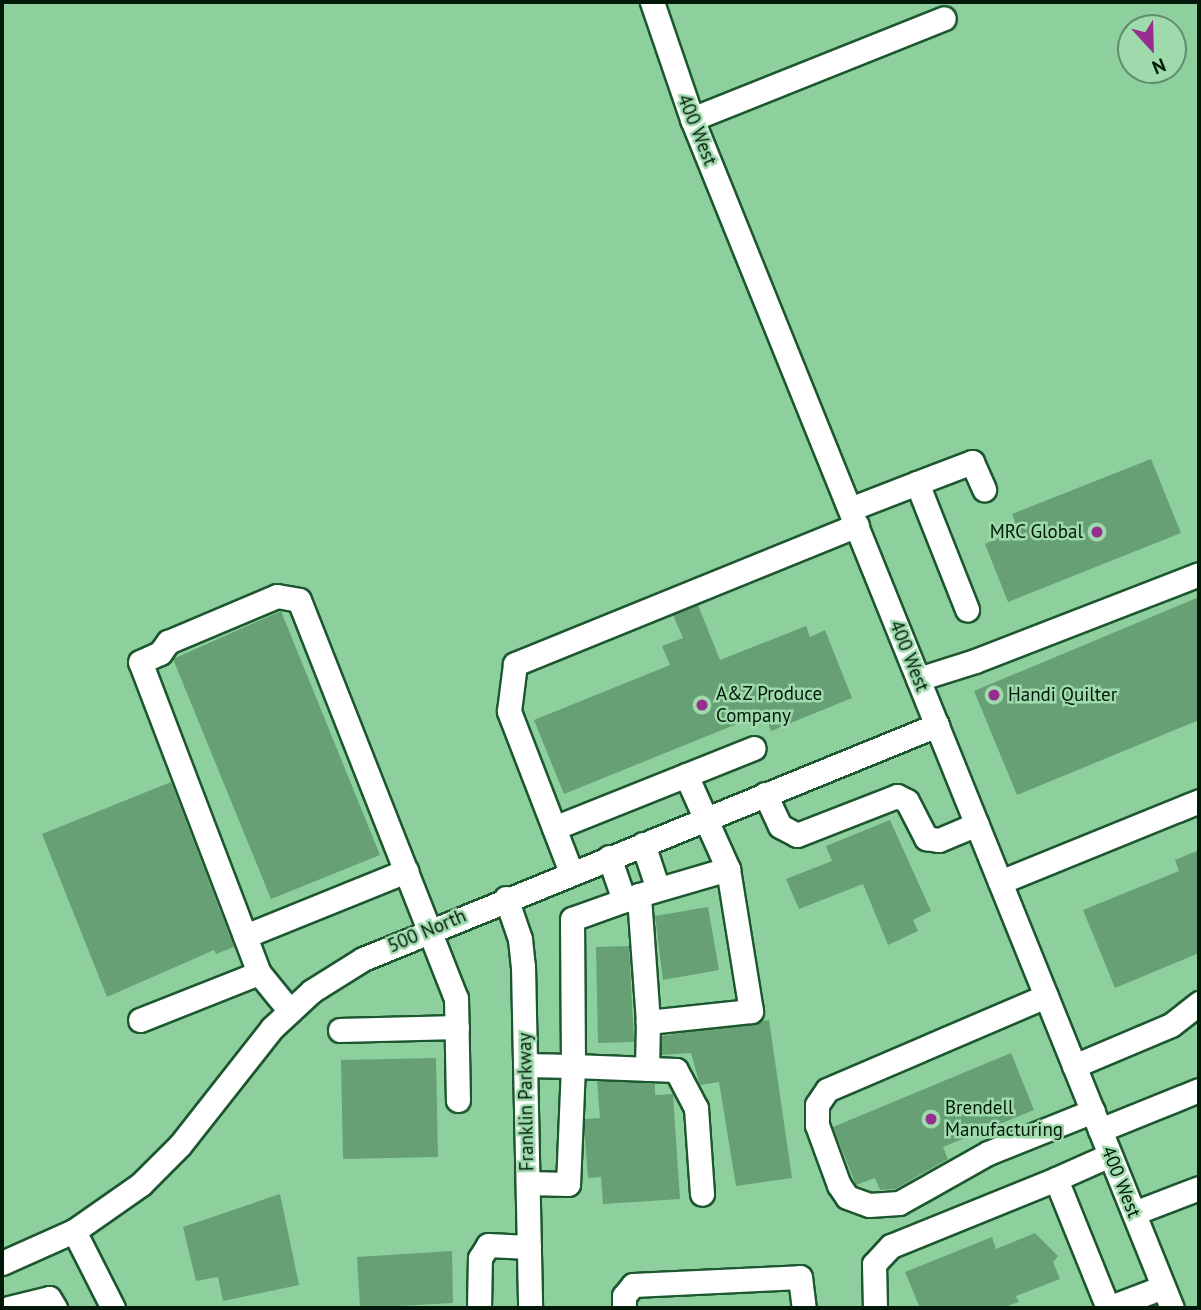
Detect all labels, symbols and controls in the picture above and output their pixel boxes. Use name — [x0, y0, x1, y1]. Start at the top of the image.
north arrow — [1117, 14, 1187, 84]
text: N — [1149, 53, 1169, 80]
street label: 400 West — [672, 91, 722, 169]
place label: MRC Global — [989, 521, 1083, 543]
marker: MRC Global — [1089, 524, 1105, 540]
street label: 400 West — [884, 617, 934, 695]
place label: A&Z Produce Company — [716, 683, 823, 727]
place label: Handi Quilter — [1008, 684, 1117, 706]
marker: Handi Quilter — [986, 687, 1002, 703]
marker: A&Z Produce Company — [694, 697, 710, 713]
street label: 500 North — [384, 904, 470, 958]
street label: Franklin Parkway — [513, 1033, 539, 1171]
place label: Brendell Manufacturing — [945, 1097, 1063, 1141]
marker: Brendell Manufacturing — [923, 1111, 939, 1127]
street label: 400 West — [1096, 1143, 1146, 1221]

